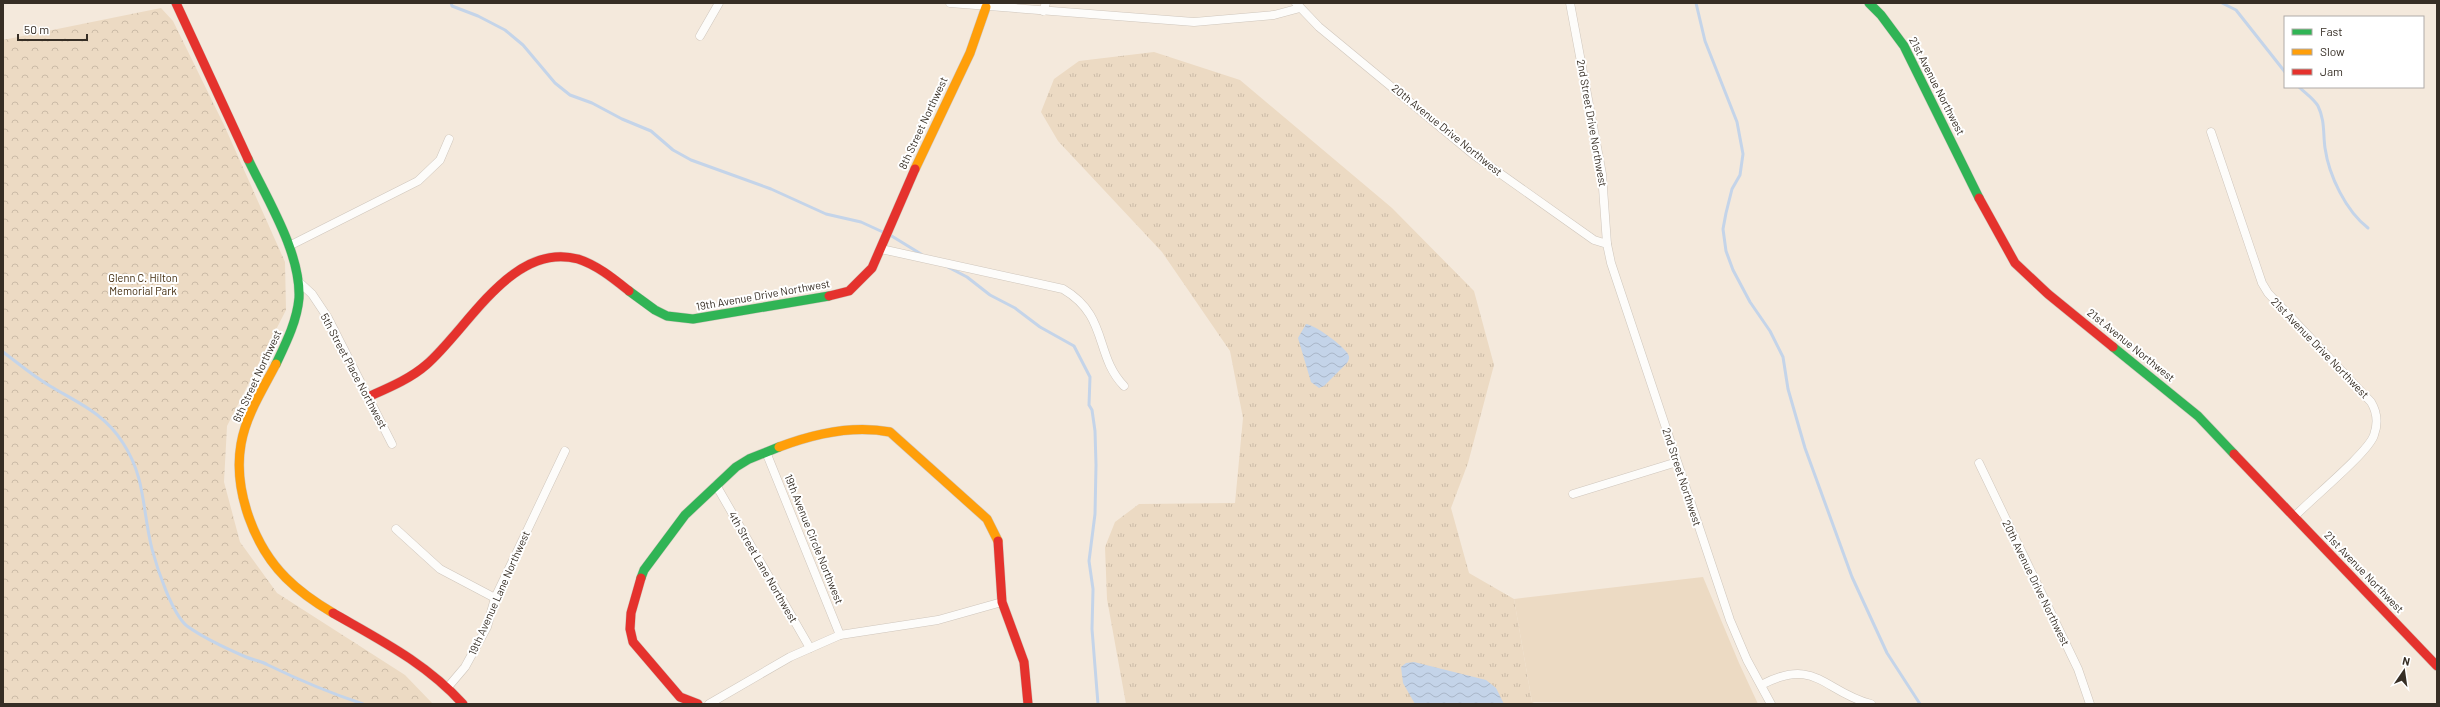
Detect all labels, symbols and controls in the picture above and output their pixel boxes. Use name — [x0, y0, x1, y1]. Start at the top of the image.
scale bar — [18, 16, 87, 42]
legend — [2284, 16, 2424, 88]
text: 50 m — [24, 22, 49, 36]
text: Fast — [2320, 24, 2343, 38]
street label: 21st Avenue Northwest — [1907, 35, 1968, 137]
text: Slow — [2320, 44, 2345, 58]
street label: 2nd Street Drive Northwest — [1575, 58, 1610, 188]
text: Jam — [2320, 64, 2343, 78]
street label: 8th Street Northwest — [895, 75, 950, 171]
street label: 20th Avenue Drive Northwest — [1389, 81, 1505, 178]
park label: Glenn C. Hilton Memorial Park — [108, 271, 178, 297]
street label: 19th Avenue Drive Northwest — [695, 276, 831, 313]
street label: 21st Avenue Drive Northwest — [2269, 295, 2372, 401]
street label: 21st Avenue Northwest — [2085, 305, 2178, 384]
street label: 5th Street Place Northwest — [319, 311, 390, 431]
street label: 6th Street Northwest — [229, 328, 284, 424]
street label: 2nd Street Northwest — [1660, 426, 1704, 528]
street label: 19th Avenue Circle Northwest — [782, 472, 846, 606]
street label: 4th Street Lane Northwest — [726, 509, 801, 625]
street label: 20th Avenue Drive Northwest — [2000, 518, 2073, 648]
street label: 21st Avenue Northwest — [2322, 528, 2407, 615]
street label: 19th Avenue Lane Northwest — [465, 529, 532, 657]
north arrow — [2384, 651, 2424, 691]
text: N — [2401, 654, 2411, 668]

